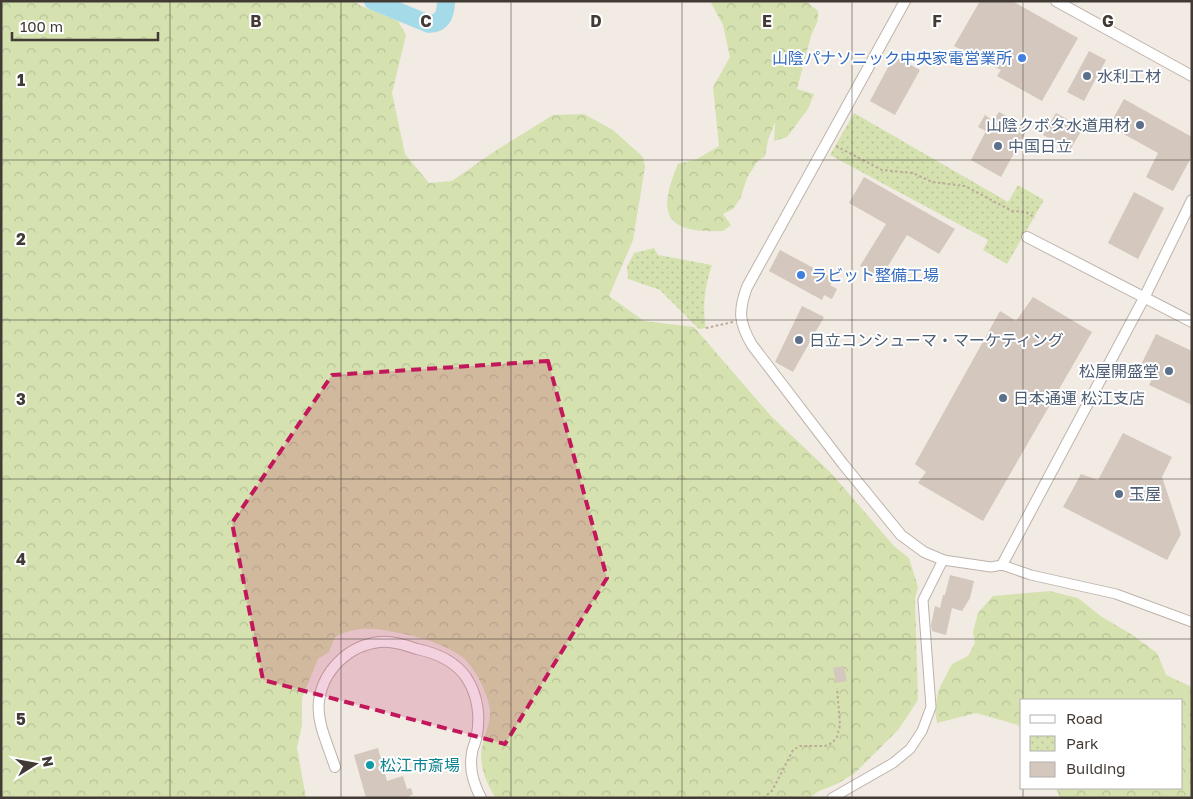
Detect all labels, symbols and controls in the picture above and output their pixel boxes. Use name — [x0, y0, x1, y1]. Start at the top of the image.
scale bar — [12, 10, 159, 42]
text: B — [250, 11, 262, 31]
text: C — [420, 11, 432, 31]
text: D — [590, 11, 602, 31]
text: E — [762, 11, 772, 31]
text: F — [932, 11, 942, 31]
text: G — [1102, 11, 1114, 31]
text: 100 m — [20, 17, 63, 35]
place label: 山陰パナソニック中央家電営業所 — [772, 48, 1012, 68]
marker: 山陰パナソニック中央家電営業所 — [1016, 52, 1028, 64]
place label: 水利工材 — [1097, 66, 1161, 86]
text: 1 — [17, 70, 25, 90]
marker: 水利工材 — [1081, 70, 1093, 82]
place label: 山陰クボタ水道用材 — [986, 115, 1130, 135]
marker: 山陰クボタ水道用材 — [1134, 119, 1146, 131]
place label: 中国日立 — [1008, 136, 1072, 156]
marker: 中国日立 — [992, 140, 1004, 152]
text: 2 — [16, 229, 26, 249]
place label: ラビット整備工場 — [811, 265, 939, 285]
marker: ラビット整備工場 — [795, 269, 807, 281]
place label: 日立コンシューマ・マーケティング — [809, 330, 1064, 350]
marker: 日立コンシューマ・マーケティング — [793, 334, 805, 346]
place label: 松屋開盛堂 — [1079, 361, 1159, 381]
marker: 松屋開盛堂 — [1163, 365, 1175, 377]
place label: 日本通運 松江支店 — [1013, 388, 1145, 408]
text: 3 — [16, 389, 26, 409]
marker: 日本通運 松江支店 — [997, 392, 1009, 404]
place label: 玉屋 — [1129, 484, 1161, 504]
marker: 玉屋 — [1113, 488, 1125, 500]
text: 4 — [16, 549, 26, 569]
legend — [1020, 699, 1183, 789]
text: 5 — [16, 709, 26, 729]
text: Road — [1066, 709, 1103, 727]
text: Park — [1066, 734, 1099, 752]
north arrow — [10, 739, 60, 789]
text: N — [39, 755, 58, 768]
place label: 松江市斎場 — [380, 755, 460, 775]
marker: 松江市斎場 — [364, 759, 376, 771]
text: Building — [1066, 759, 1126, 777]

